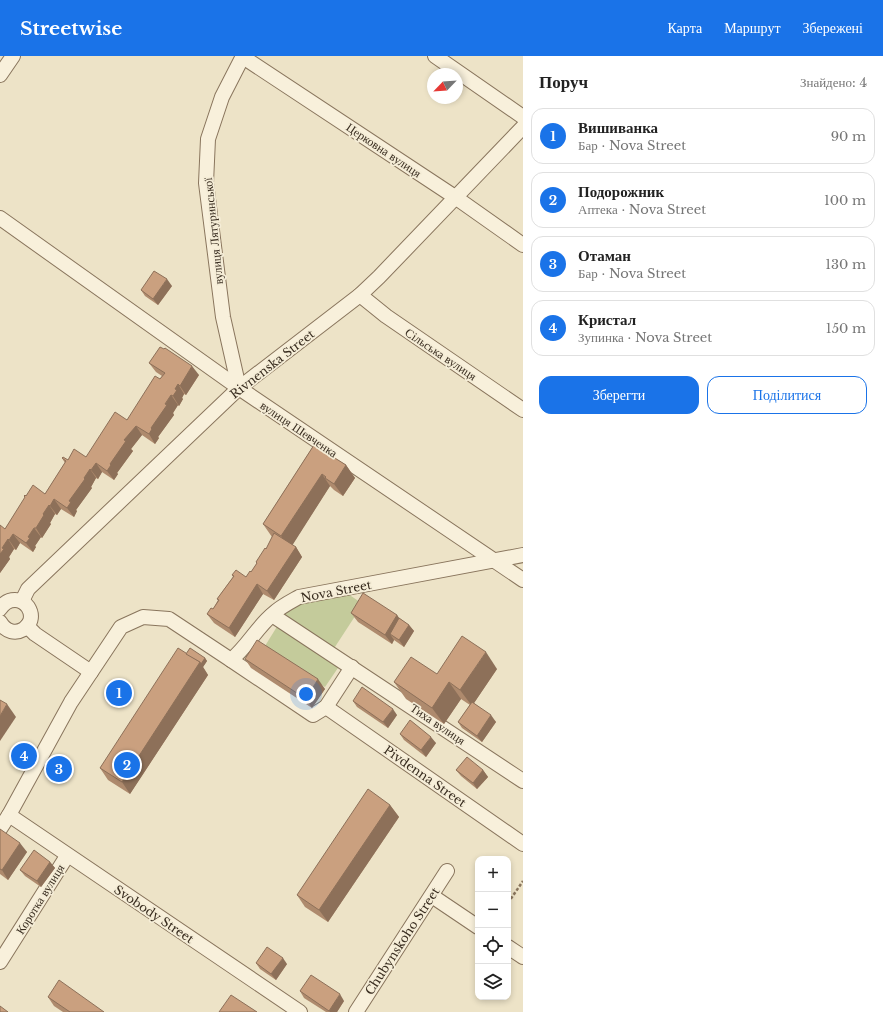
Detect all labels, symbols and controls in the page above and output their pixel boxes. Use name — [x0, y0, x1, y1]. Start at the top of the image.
text: Streetwise — [20, 17, 122, 40]
text: Карта — [667, 19, 702, 37]
text: Маршрут — [724, 19, 781, 37]
text: Збережені — [803, 19, 863, 37]
north arrow — [427, 68, 463, 104]
text: Поруч — [539, 72, 588, 93]
text: Знайдено: 4 — [800, 74, 867, 91]
text: Вишиванка — [578, 118, 658, 137]
street label: Церковна вулиця — [344, 119, 425, 181]
text: 1 — [550, 128, 556, 145]
text: 90 m — [831, 128, 866, 145]
text: Бар · Nova Street — [578, 137, 686, 154]
street label: вулиця Лятуринської — [200, 176, 226, 285]
text: Подорожник — [578, 182, 664, 201]
text: 2 — [549, 192, 557, 209]
text: 100 m — [824, 192, 866, 209]
text: Аптека · Nova Street — [578, 201, 706, 218]
text: Отаман — [578, 246, 631, 265]
text: 3 — [549, 256, 557, 273]
text: 130 m — [825, 256, 866, 273]
text: Бар · Nova Street — [578, 265, 686, 282]
text: Кристал — [578, 310, 636, 329]
text: 4 — [549, 320, 557, 337]
text: 150 m — [826, 320, 866, 337]
street label: Сільська вулиця — [402, 325, 480, 384]
street label: Rivnenska Street — [227, 326, 318, 402]
text: Зупинка · Nova Street — [578, 329, 712, 346]
button: Зберегти — [539, 376, 699, 414]
button: Поділитися — [707, 376, 867, 414]
street label: вулиця Шевченка — [258, 398, 341, 461]
street label: Nova Street — [300, 577, 373, 605]
pin: 1 — [106, 678, 132, 708]
your location — [296, 684, 316, 704]
street label: Тиха вулиця — [408, 700, 469, 748]
pin: 4 — [11, 741, 37, 771]
street label: Pivdenna Street — [381, 742, 469, 810]
pin: 2 — [114, 750, 140, 780]
pin: 3 — [46, 754, 72, 784]
map controls — [475, 856, 511, 1000]
button: + — [475, 856, 511, 892]
street label: Коротка вулиця — [12, 861, 68, 937]
street label: Svobody Street — [111, 882, 197, 946]
street label: Chubynskoho Street — [362, 884, 443, 998]
button: − — [475, 892, 511, 928]
button: locate — [475, 928, 511, 964]
button: layers — [475, 964, 511, 1000]

